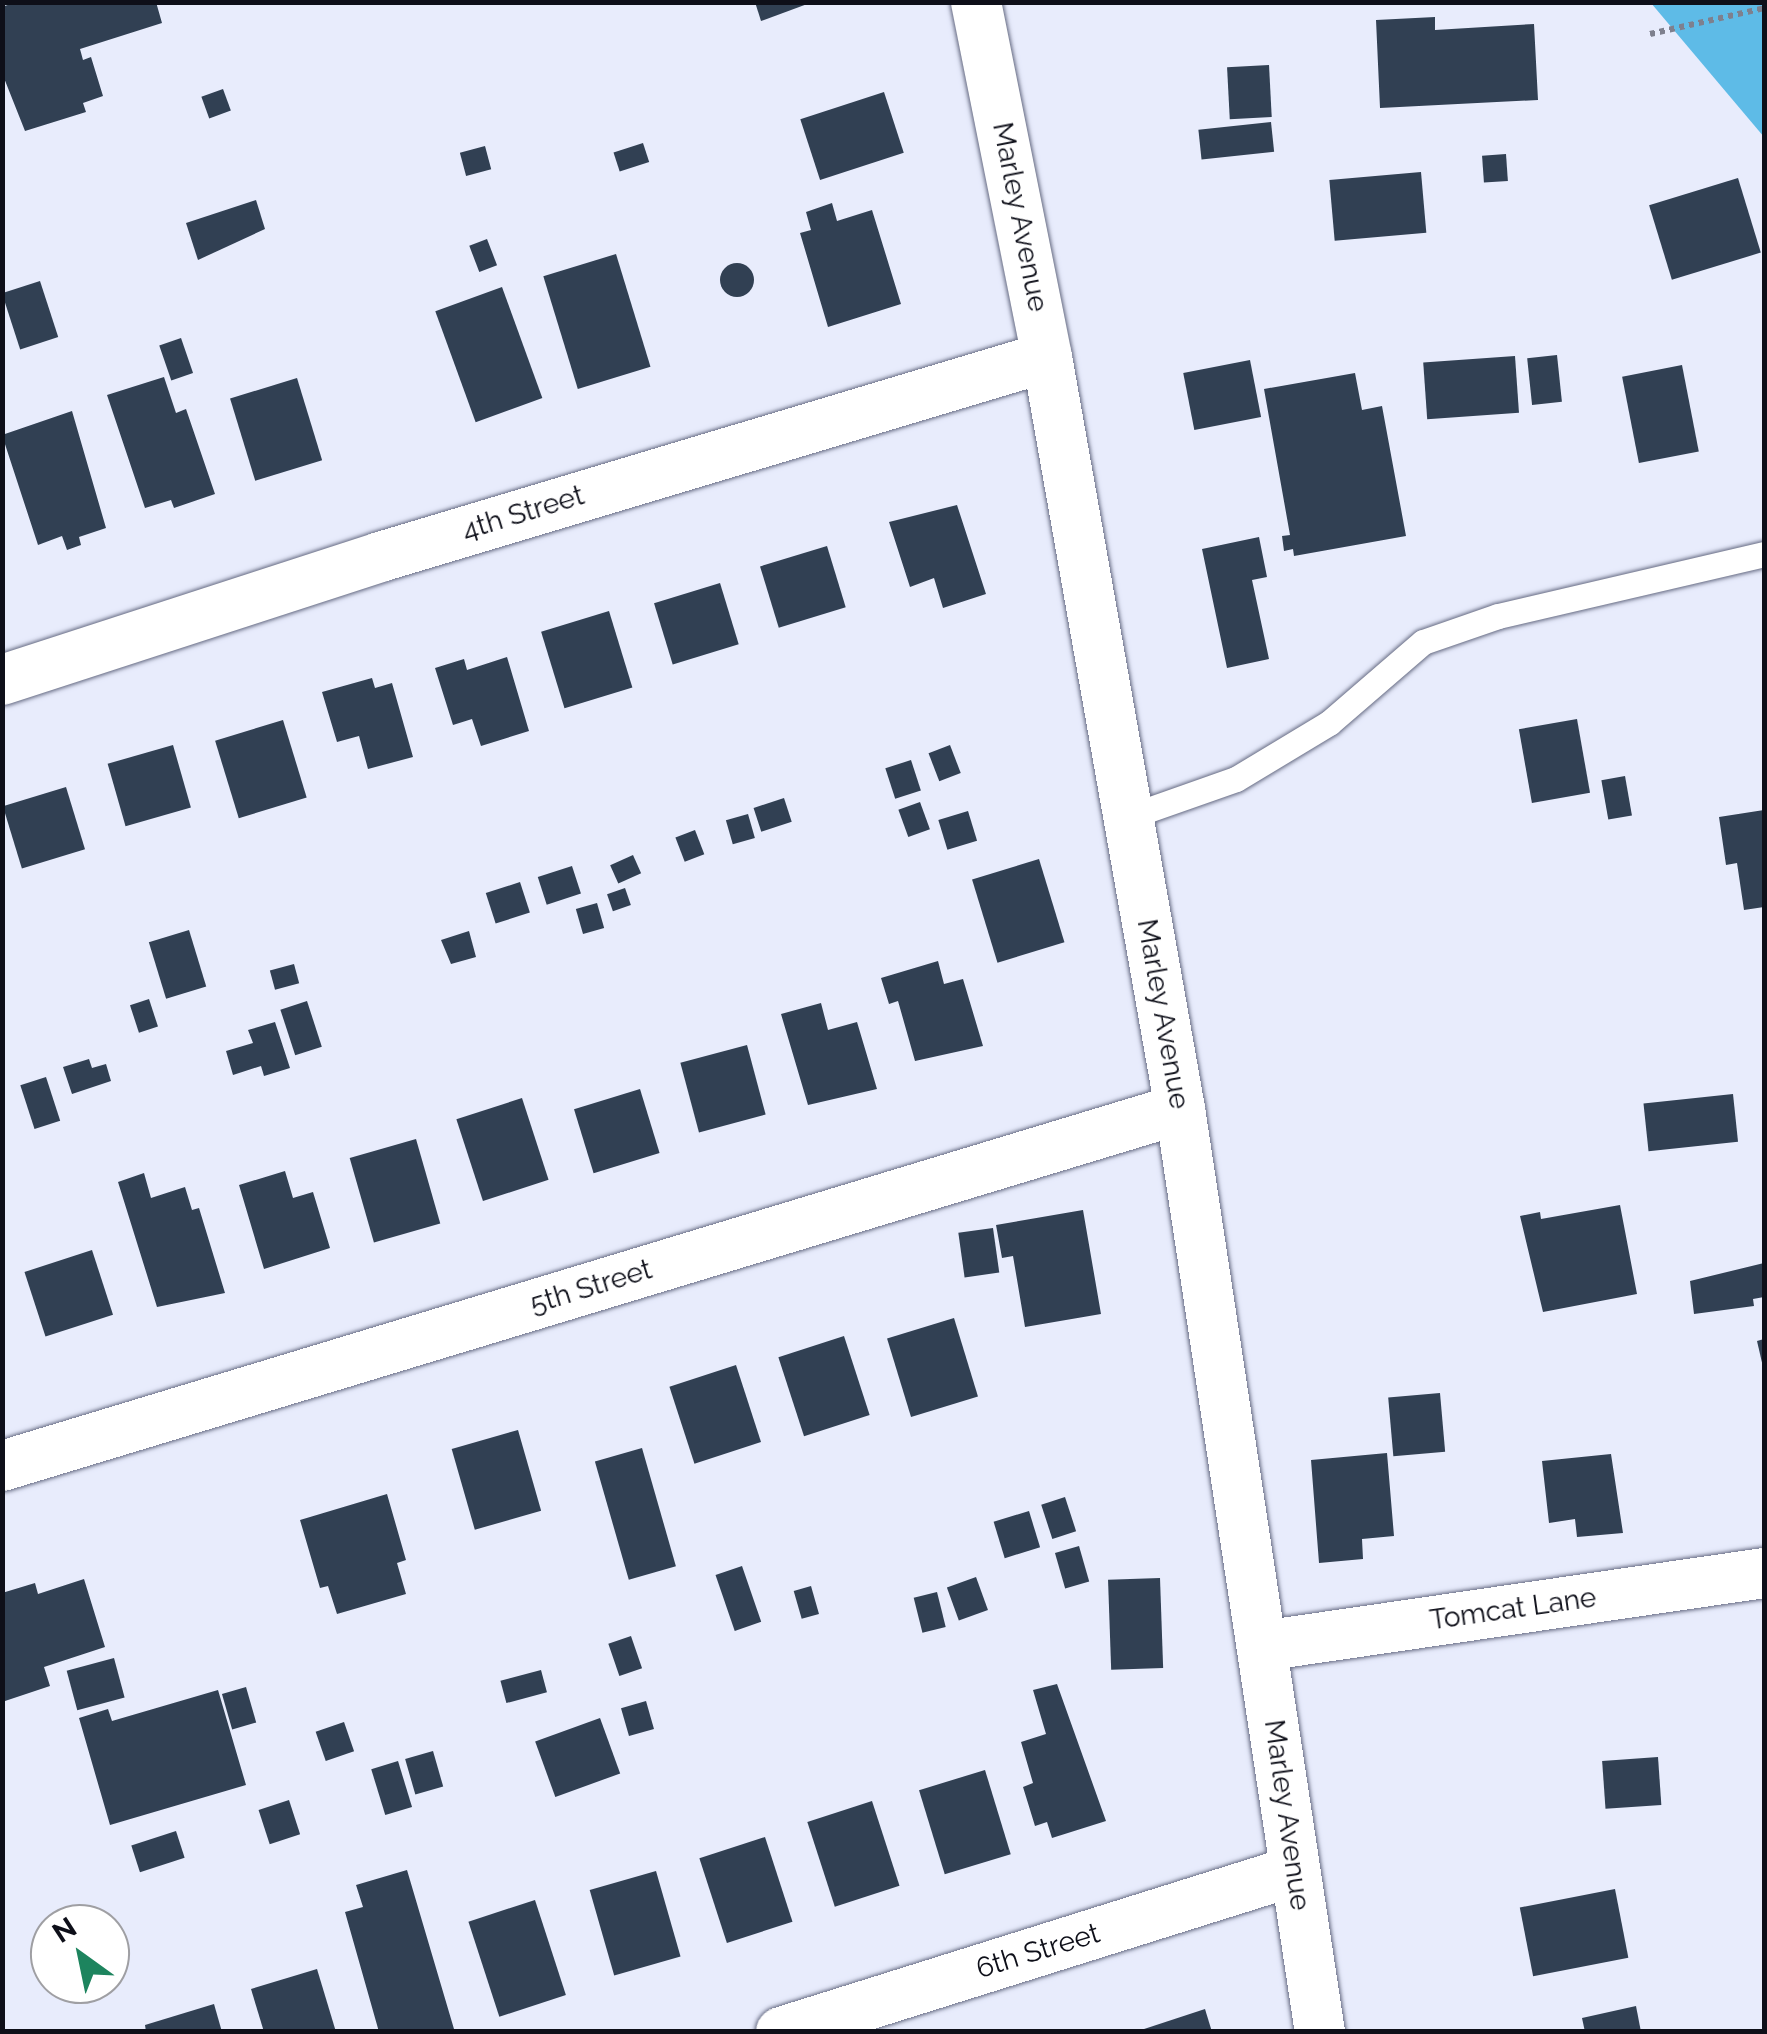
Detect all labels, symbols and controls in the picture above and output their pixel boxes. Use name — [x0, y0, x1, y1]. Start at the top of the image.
street label: Marley Avenue — [985, 119, 1055, 315]
street label: 4th Street — [458, 479, 588, 547]
street label: Marley Avenue — [1130, 916, 1196, 1112]
street label: 5th Street — [526, 1253, 656, 1321]
street label: Tomcat Lane — [1428, 1581, 1598, 1637]
street label: Marley Avenue — [1257, 1717, 1317, 1913]
north arrow — [30, 1904, 130, 2004]
text: N — [47, 1910, 82, 1950]
street label: 6th Street — [972, 1916, 1104, 1986]

